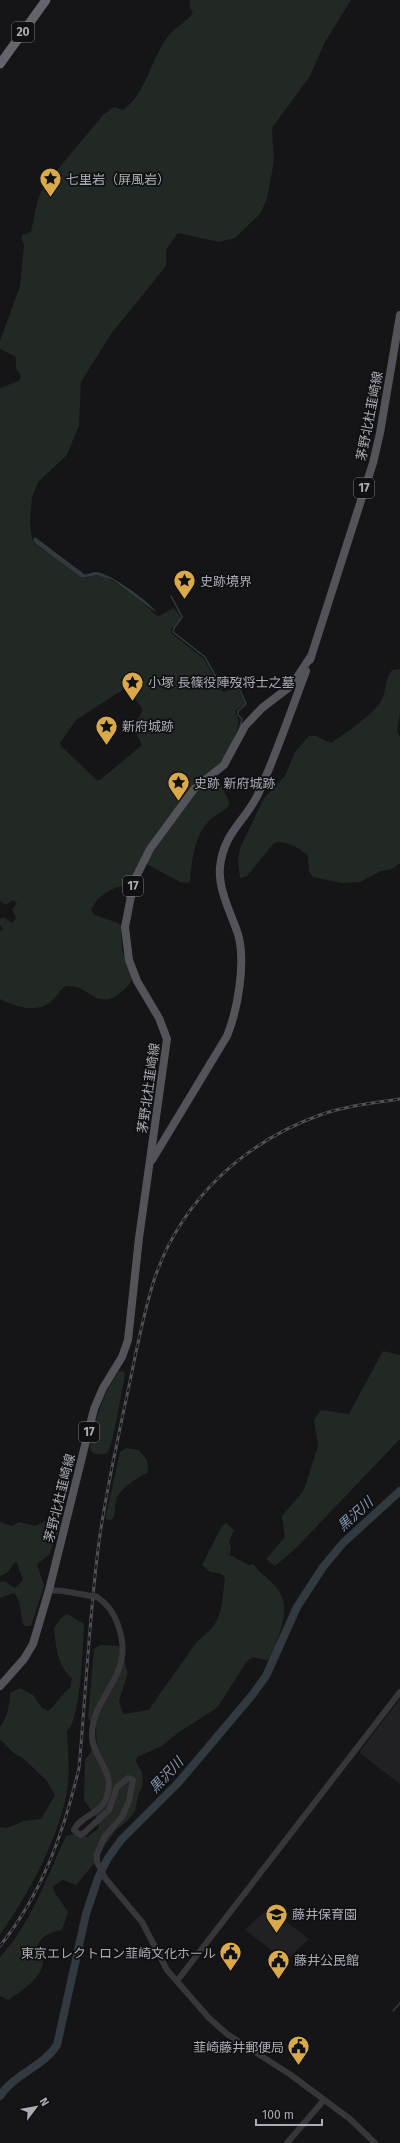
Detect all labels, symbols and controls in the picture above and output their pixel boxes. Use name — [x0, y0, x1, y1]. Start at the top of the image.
road number: 20 — [12, 22, 34, 42]
place icon: 七里岩（屏風岩） — [38, 166, 64, 199]
place label: 七里岩（屏風岩） — [66, 172, 170, 187]
street label: 茅野北杜韮崎線 — [353, 370, 386, 462]
road number: 17 — [354, 478, 374, 498]
place icon: 史跡境界 — [172, 568, 198, 601]
place label: 史跡境界 — [200, 574, 252, 589]
place icon: 小塚 長篠役陣歿将士之墓 — [120, 669, 146, 702]
place label: 小塚 長篠役陣歿将士之墓 — [148, 675, 294, 690]
place icon: 新府城跡 — [94, 713, 120, 746]
place label: 新府城跡 — [122, 719, 174, 734]
place icon: 史跡 新府城跡 — [165, 770, 191, 803]
place label: 史跡 新府城跡 — [194, 776, 275, 791]
road number: 17 — [123, 876, 143, 896]
street label: 茅野北杜韮崎線 — [135, 1042, 162, 1134]
road number: 17 — [79, 1422, 99, 1442]
street label: 茅野北杜韮崎線 — [41, 1452, 78, 1544]
water label: 黒沢川 — [334, 1493, 378, 1535]
water label: 黒沢川 — [146, 1753, 188, 1796]
school or university icon: 藤井保育園 — [264, 1901, 290, 1934]
place label: 藤井保育園 — [292, 1907, 357, 1922]
public building icon: 東京エレクトロン韮崎文化ホール — [218, 1940, 244, 1973]
place label: 東京エレクトロン韮崎文化ホール — [21, 1946, 216, 1961]
public building icon: 藤井公民館 — [266, 1947, 292, 1980]
place label: 藤井公民館 — [294, 1953, 359, 1968]
public building icon: 韮崎藤井郵便局 — [286, 2034, 312, 2067]
place label: 韮崎藤井郵便局 — [193, 2040, 284, 2055]
north arrow — [16, 2087, 56, 2127]
text: N — [37, 2095, 52, 2109]
scale bar — [256, 2101, 322, 2127]
text: 100 m — [262, 2108, 294, 2122]

